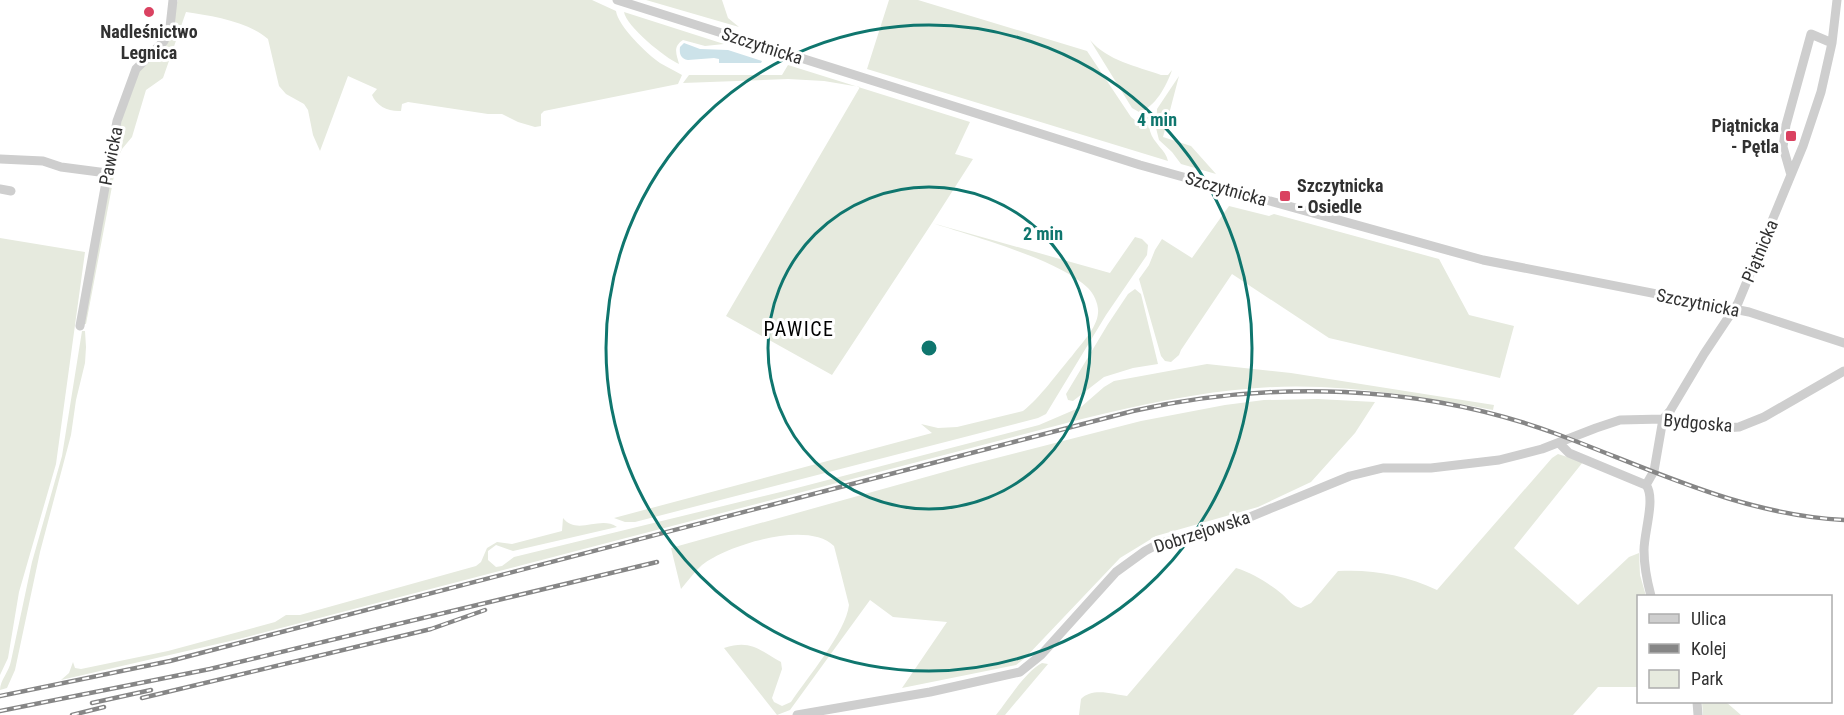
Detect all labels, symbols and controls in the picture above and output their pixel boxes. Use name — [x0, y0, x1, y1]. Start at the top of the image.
marker: Nadleśnictwo Legnica — [142, 5, 156, 19]
place label: Nadleśnictwo Legnica — [100, 21, 198, 63]
street label: Szczytnicka — [719, 23, 805, 68]
text: 4 min — [1137, 109, 1177, 130]
place label: Piątnicka - Pętla — [1711, 115, 1779, 157]
street label: Pawicka — [95, 125, 126, 187]
marker: Piątnicka - Pętla — [1784, 129, 1798, 143]
street label: Szczytnicka — [1183, 167, 1269, 210]
place label: Szczytnicka - Osiedle — [1297, 175, 1383, 217]
marker: Szczytnicka - Osiedle — [1278, 189, 1292, 203]
street label: Piątnicka — [1737, 216, 1782, 285]
text: 2 min — [1023, 223, 1063, 244]
street label: Szczytnicka — [1655, 284, 1741, 321]
district label: PAWICE — [763, 317, 835, 341]
centre of rings — [919, 338, 939, 358]
street label: Bydgoska — [1663, 409, 1733, 436]
street label: Dobrzejowska — [1151, 506, 1252, 557]
legend — [1637, 595, 1832, 703]
text: Ulica — [1691, 608, 1726, 629]
text: Kolej — [1691, 638, 1726, 659]
text: Park — [1691, 668, 1723, 689]

